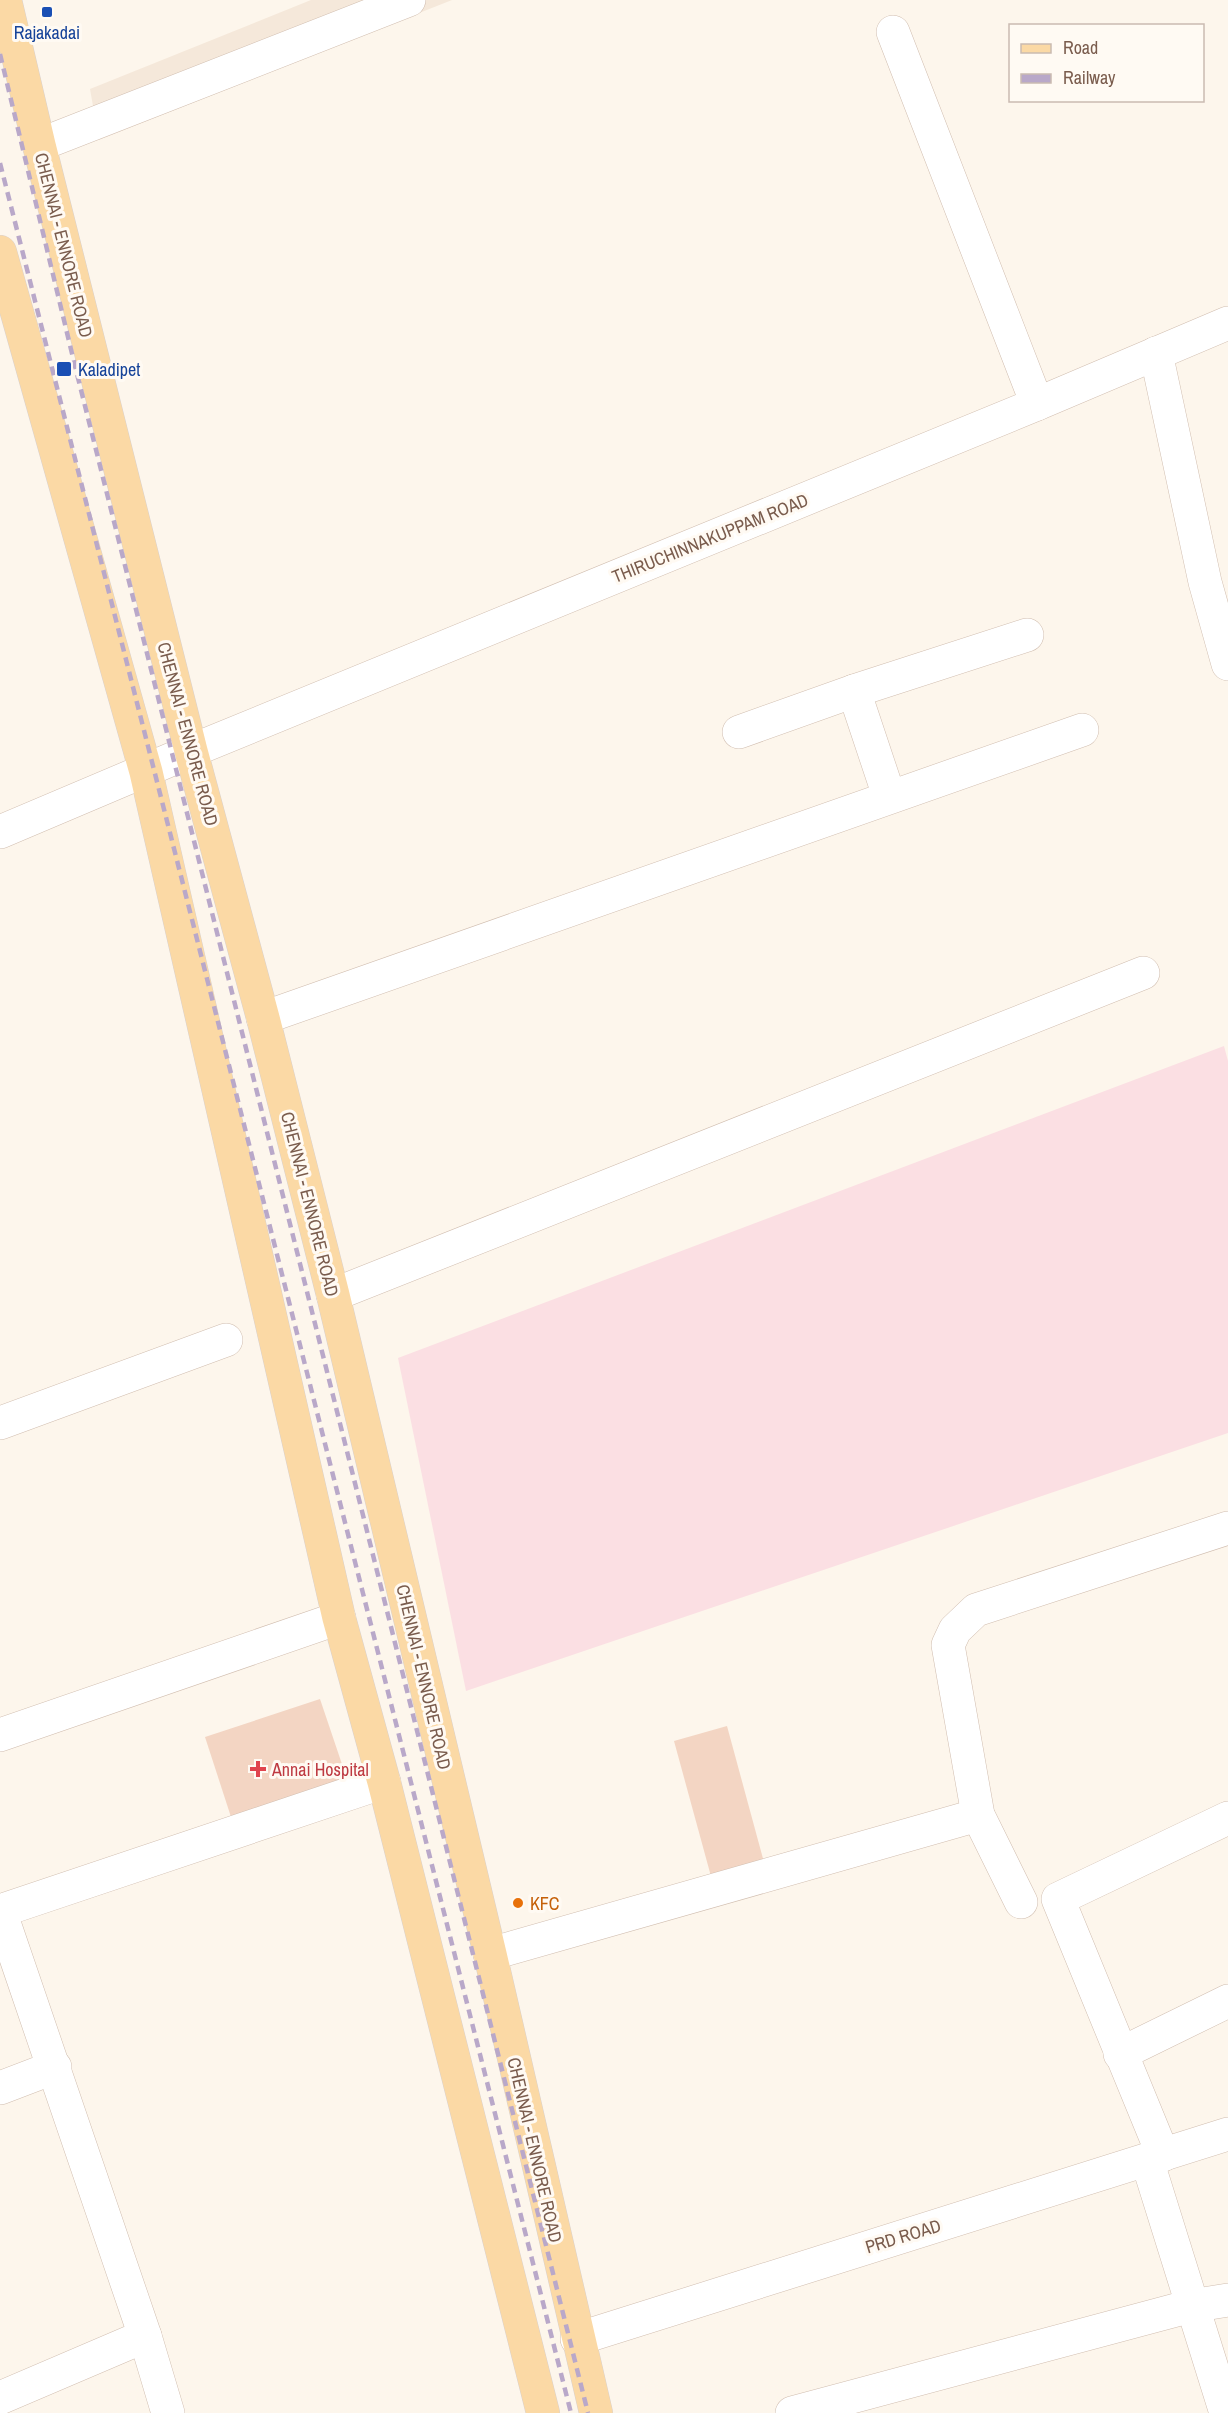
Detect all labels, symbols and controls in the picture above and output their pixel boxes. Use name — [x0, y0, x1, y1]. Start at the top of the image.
marker: Rajakadai — [40, 5, 54, 19]
place label: Rajakadai — [14, 20, 80, 45]
legend — [1009, 24, 1204, 102]
text: Road — [1063, 35, 1098, 60]
text: Railway — [1063, 65, 1116, 90]
street label: CHENNAI - ENNORE ROAD — [29, 150, 99, 340]
place label: Kaladipet — [78, 357, 140, 382]
marker: Kaladipet — [55, 360, 73, 378]
street label: THIRUCHINNAKUPPAM ROAD — [608, 487, 812, 589]
street label: CHENNAI - ENNORE ROAD — [151, 639, 225, 829]
street label: CHENNAI - ENNORE ROAD — [275, 1109, 345, 1299]
street label: CHENNAI - ENNORE ROAD — [391, 1582, 457, 1772]
place label: Annai Hospital — [271, 1757, 369, 1782]
marker: Annai Hospital — [249, 1760, 267, 1778]
place label: KFC — [530, 1891, 560, 1916]
marker: KFC — [511, 1896, 525, 1910]
street label: CHENNAI - ENNORE ROAD — [502, 2055, 568, 2245]
street label: PRD ROAD — [862, 2213, 944, 2259]

